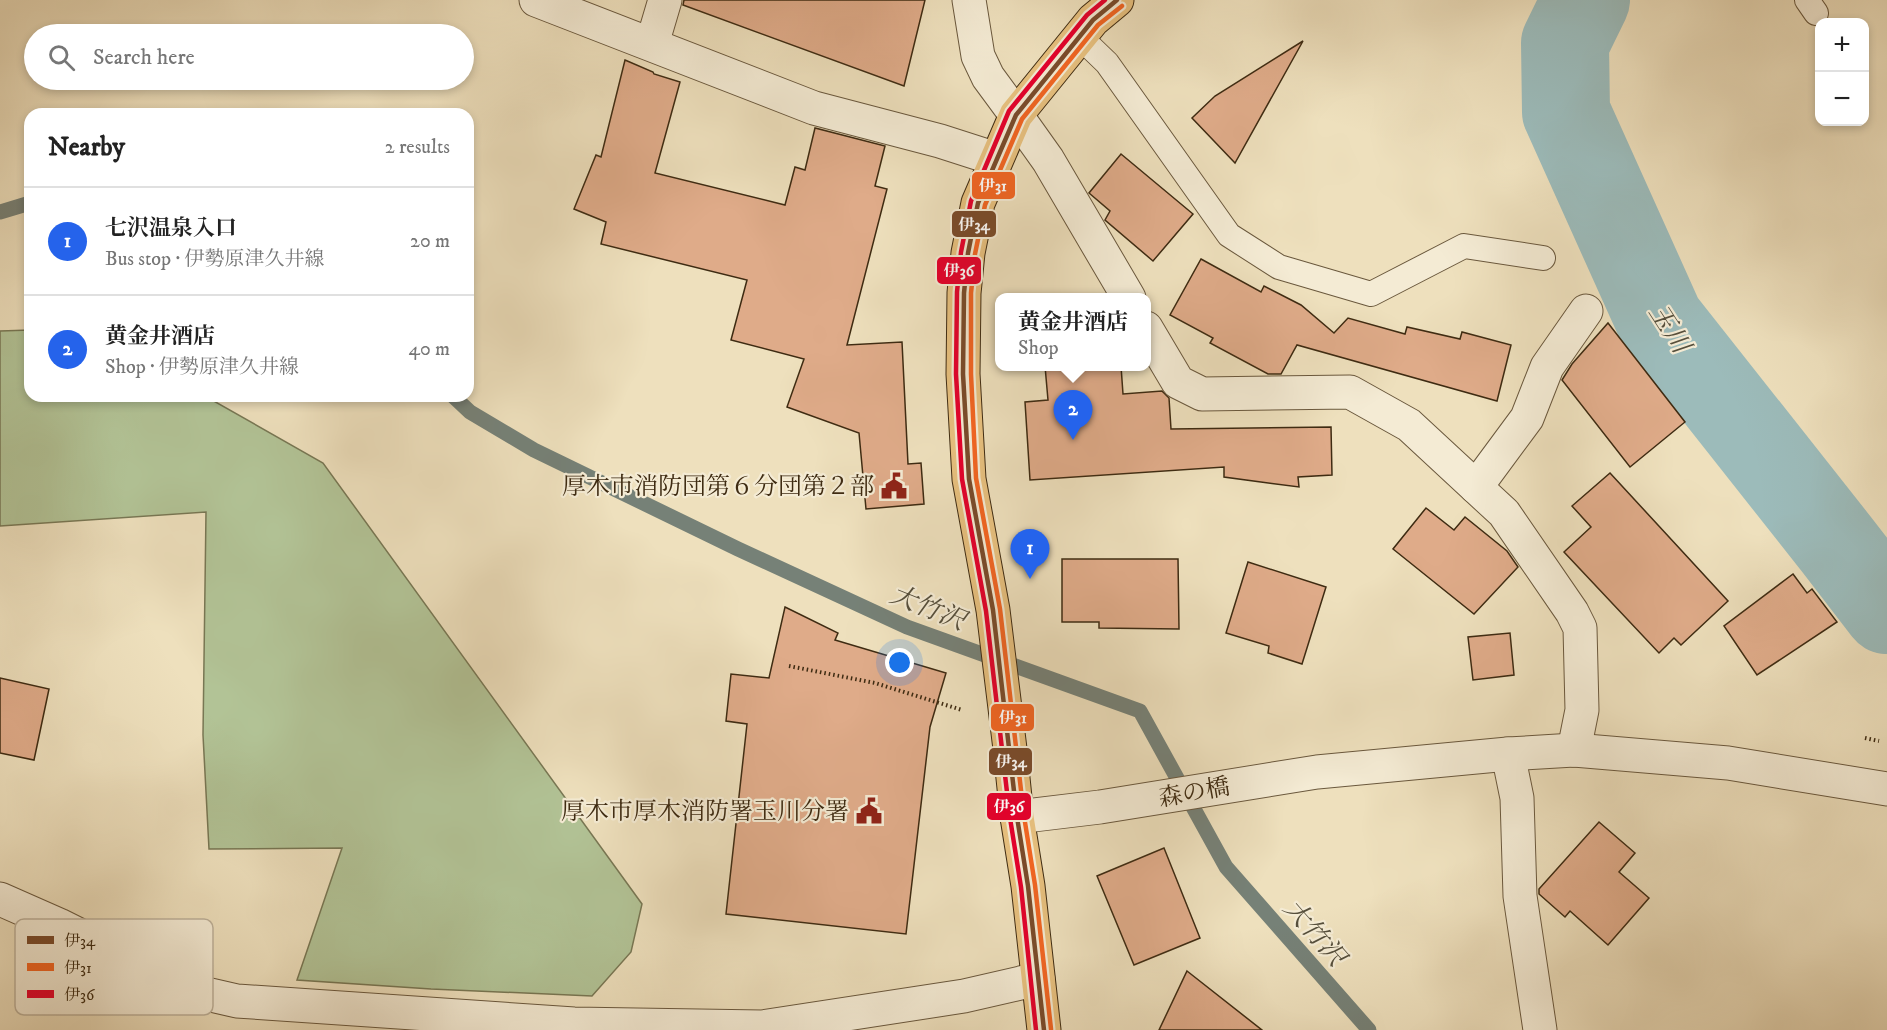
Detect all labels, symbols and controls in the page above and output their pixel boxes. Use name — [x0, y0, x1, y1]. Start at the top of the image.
map controls — [1815, 18, 1869, 126]
button: + — [1815, 18, 1869, 72]
search box — [24, 24, 474, 90]
icon: search — [45, 41, 78, 74]
text: Search here — [93, 44, 195, 71]
button: − — [1815, 72, 1869, 126]
text: Nearby — [48, 131, 125, 164]
text: 2 results — [385, 135, 450, 160]
line badge: 伊31 — [971, 171, 1016, 200]
text: 伊31 — [979, 176, 1007, 196]
line badge: 伊34 — [951, 210, 997, 238]
text: 七沢温泉入口 — [105, 215, 237, 242]
text: 伊34 — [958, 215, 990, 235]
text: 1 — [64, 229, 71, 254]
text: 20 m — [410, 229, 450, 254]
text: Bus stop · 伊勢原津久井線 — [105, 247, 325, 272]
line badge: 伊36 — [936, 256, 982, 285]
text: 伊36 — [944, 261, 976, 281]
popup — [995, 293, 1151, 371]
water label: 玉川 — [1641, 298, 1698, 362]
text: 黄金井酒店 — [1018, 309, 1128, 336]
text: 黄金井酒店 — [105, 323, 215, 350]
text: Shop — [1018, 336, 1059, 361]
text: 2 — [63, 337, 72, 362]
text: 40 m — [408, 337, 450, 362]
text: Shop · 伊勢原津久井線 — [105, 355, 299, 380]
pin: 2 — [1054, 390, 1092, 440]
public building icon: 厚木市消防団第６分団第２部 — [879, 471, 909, 501]
place label: 厚木市消防団第６分団第２部 — [562, 472, 874, 502]
pin: 1 — [1010, 530, 1050, 579]
water label: 大竹沢 — [885, 578, 973, 639]
your location — [885, 648, 914, 677]
line badge: 伊31 — [990, 703, 1035, 732]
text: 伊31 — [999, 708, 1027, 728]
line badge: 伊34 — [988, 747, 1033, 776]
text: 伊34 — [995, 752, 1027, 772]
street label: 森の橋 — [1156, 772, 1232, 814]
line badge: 伊36 — [986, 792, 1032, 821]
public building icon: 厚木市厚木消防署玉川分署 — [854, 796, 884, 826]
place label: 厚木市厚木消防署玉川分署 — [561, 797, 849, 827]
text: 伊36 — [994, 797, 1026, 817]
water label: 大竹沢 — [1276, 893, 1354, 976]
legend — [15, 919, 213, 1015]
text: 伊34 — [64, 931, 96, 951]
text: 伊31 — [64, 958, 92, 978]
text: 伊36 — [64, 985, 95, 1005]

